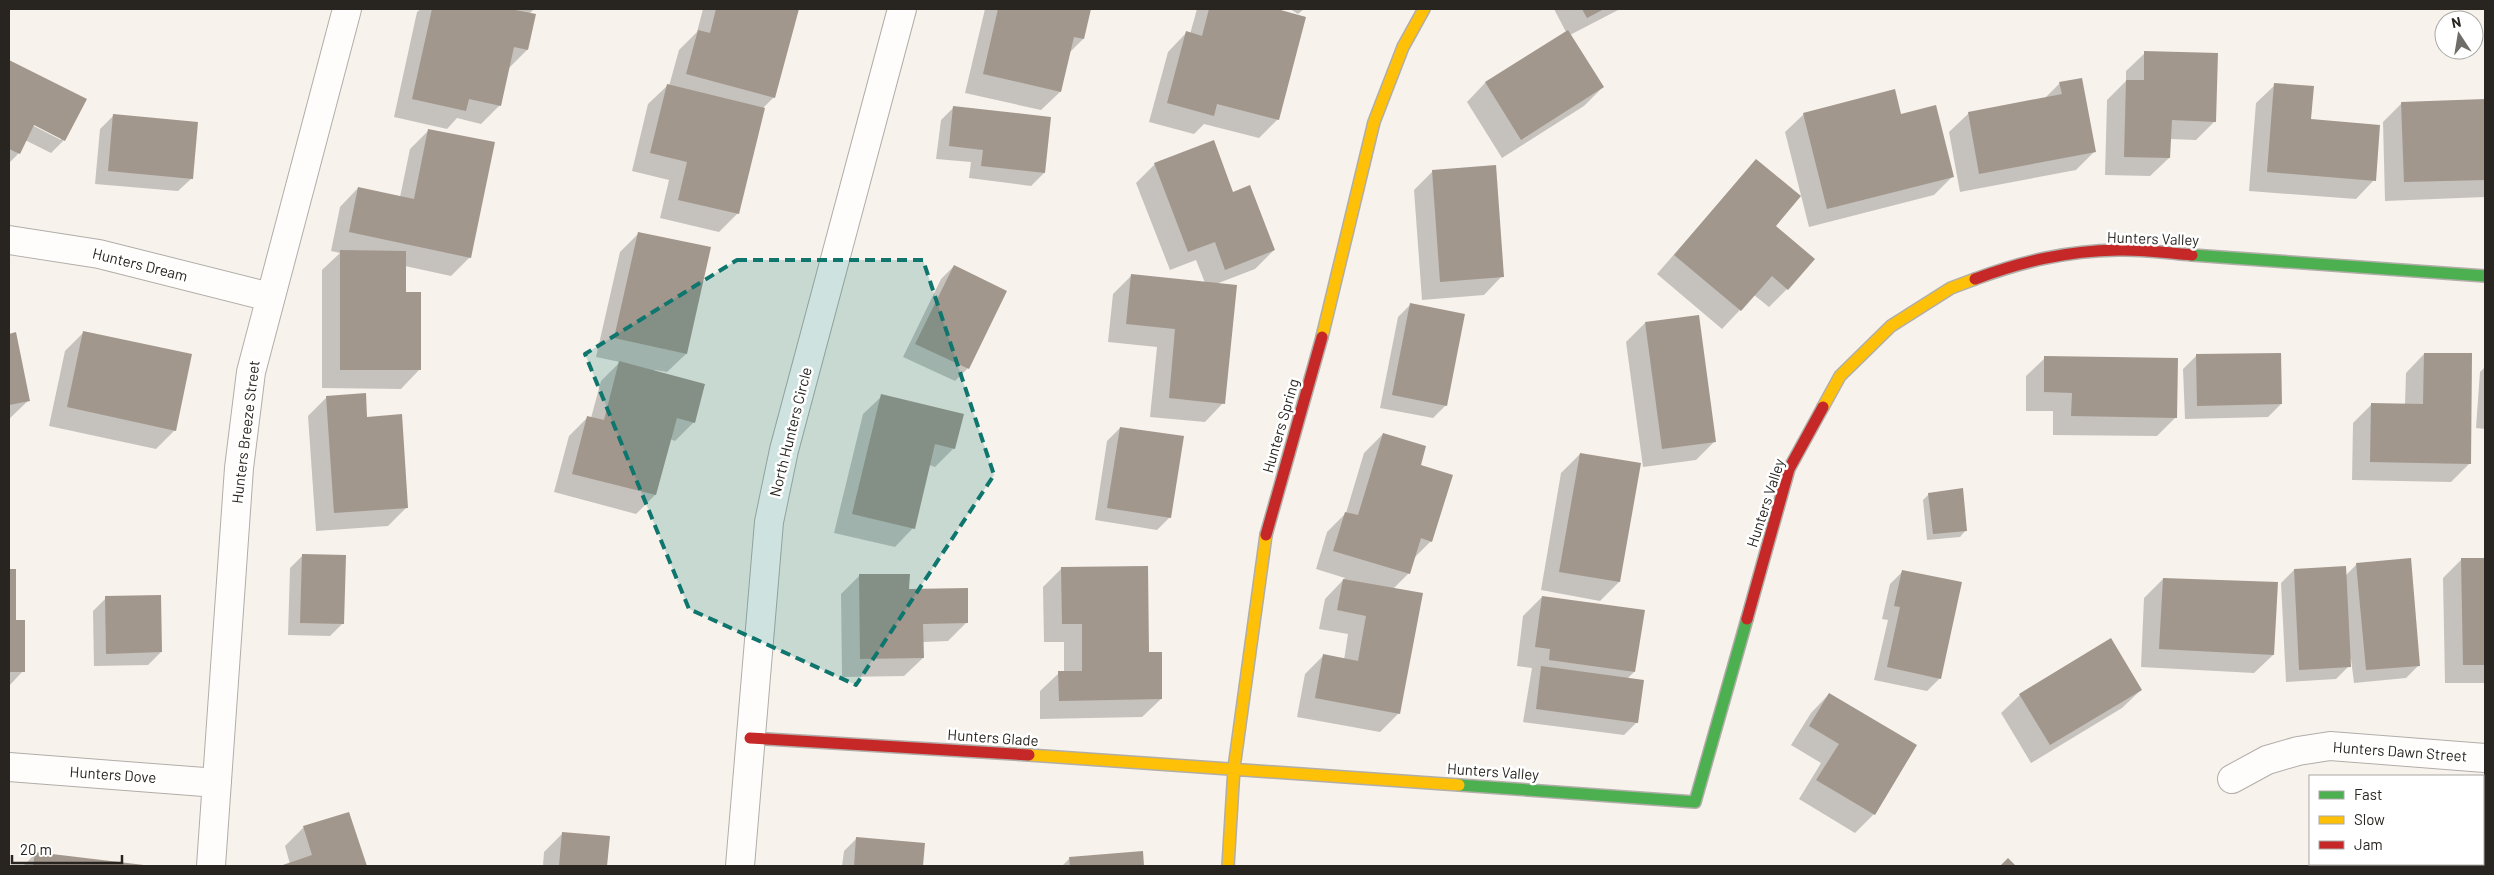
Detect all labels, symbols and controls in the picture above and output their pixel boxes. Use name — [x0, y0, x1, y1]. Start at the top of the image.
north arrow — [2434, 10, 2484, 60]
text: N — [2450, 13, 2463, 31]
street label: Hunters Valley — [2107, 227, 2199, 249]
street label: Hunters Dream — [91, 244, 190, 285]
street label: Hunters Breeze Street — [227, 359, 263, 505]
street label: North Hunters Circle — [765, 365, 815, 498]
street label: Hunters Spring — [1258, 377, 1302, 475]
street label: Hunters Valley — [1742, 456, 1788, 549]
street label: Hunters Glade — [947, 725, 1039, 749]
street label: Hunters Dawn Street — [2332, 737, 2468, 765]
street label: Hunters Valley — [1446, 759, 1540, 783]
street label: Hunters Dove — [69, 762, 157, 786]
legend — [2309, 775, 2484, 865]
text: Fast — [2354, 785, 2382, 803]
text: Slow — [2354, 810, 2385, 828]
scale bar — [12, 832, 122, 864]
text: Jam — [2354, 835, 2383, 853]
text: 20 m — [20, 840, 52, 858]

